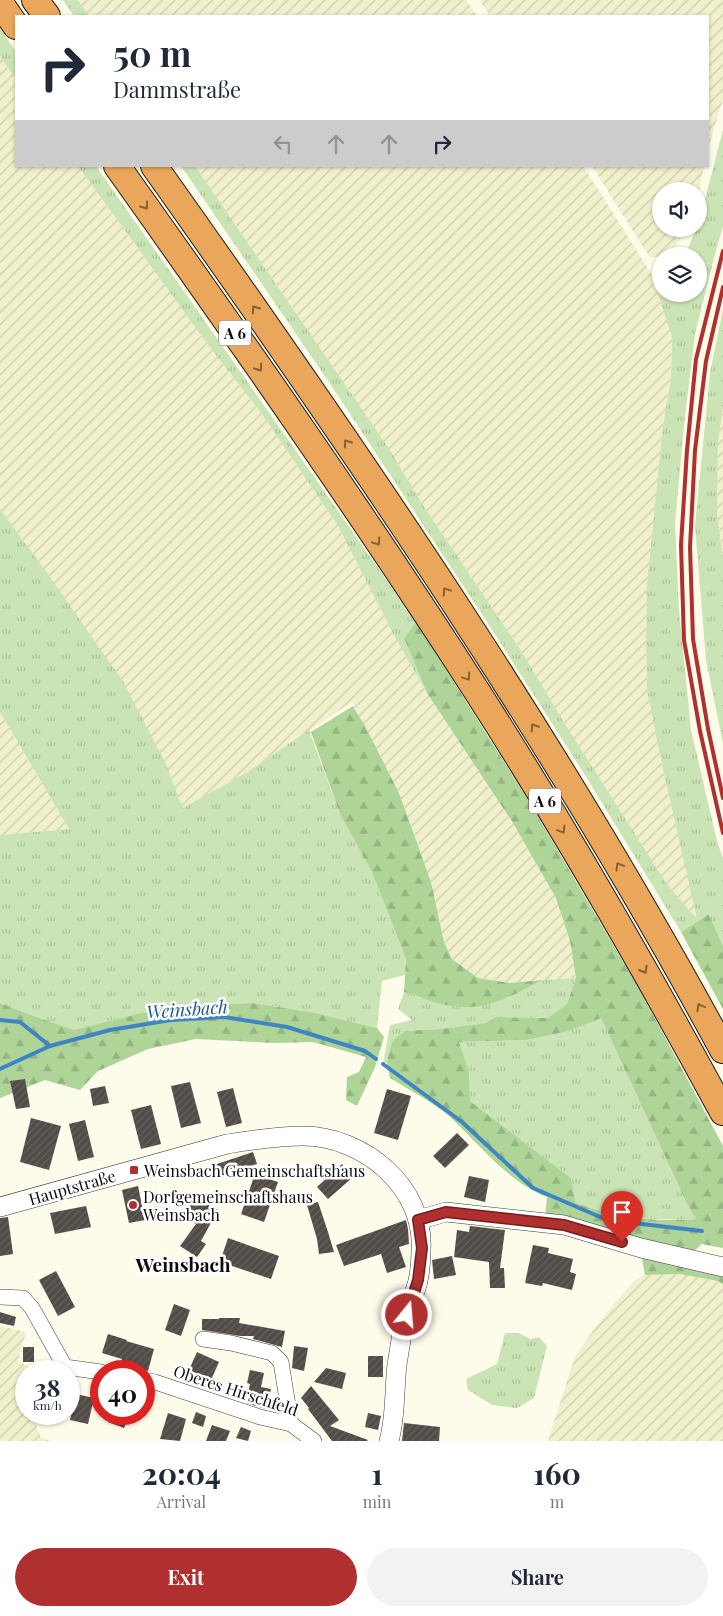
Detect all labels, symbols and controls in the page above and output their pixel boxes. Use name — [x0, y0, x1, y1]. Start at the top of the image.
text: 50 m — [113, 29, 191, 76]
icon: right — [30, 35, 95, 100]
text: Dammstraße — [113, 74, 241, 104]
icon: left — [269, 130, 297, 158]
icon: ahead — [322, 130, 350, 158]
icon: ahead — [375, 130, 403, 158]
icon: right — [428, 130, 456, 158]
map controls — [652, 182, 707, 302]
button: sound — [652, 182, 707, 237]
one-way arrow — [139, 200, 148, 210]
button: layers — [652, 247, 707, 302]
one-way arrow — [252, 306, 261, 315]
road number: A 6 — [219, 320, 251, 346]
one-way arrow — [253, 362, 262, 371]
one-way arrow — [344, 439, 353, 449]
one-way arrow — [371, 536, 381, 545]
one-way arrow — [443, 587, 452, 596]
one-way arrow — [461, 671, 470, 681]
one-way arrow — [531, 724, 541, 733]
road number: A 6 — [529, 788, 561, 814]
one-way arrow — [556, 824, 566, 833]
one-way arrow — [616, 862, 626, 871]
one-way arrow — [638, 965, 648, 974]
water label: Weinsbach — [145, 994, 229, 1024]
one-way arrow — [696, 1003, 706, 1012]
place label: Weinsbach Gemeinschaftshaus — [143, 1160, 365, 1181]
marker: Weinsbach Gemeinschaftshaus — [128, 1164, 140, 1176]
street label: Hauptstraße — [26, 1165, 118, 1209]
place label: Dorfgemeinschaftshaus Weinsbach — [142, 1186, 313, 1225]
pin — [601, 1191, 643, 1242]
icon: arrive — [608, 1198, 636, 1226]
marker: Dorfgemeinschaftshaus Weinsbach — [127, 1199, 139, 1211]
district label: Weinsbach — [134, 1251, 231, 1277]
position arrow — [380, 1288, 432, 1340]
speed limit sign: 40 — [90, 1360, 155, 1425]
street label: Oberes Hirschfeld — [171, 1360, 301, 1420]
text: 38 — [34, 1370, 61, 1403]
text: km/h — [33, 1397, 62, 1413]
text: 20:04 — [142, 1453, 221, 1493]
text: 1 — [371, 1453, 383, 1493]
text: 160 — [533, 1453, 581, 1493]
text: Arrival — [157, 1491, 206, 1512]
text: min — [363, 1491, 391, 1512]
text: m — [550, 1491, 564, 1512]
button: Exit — [15, 1548, 357, 1606]
button: Share — [367, 1548, 708, 1606]

